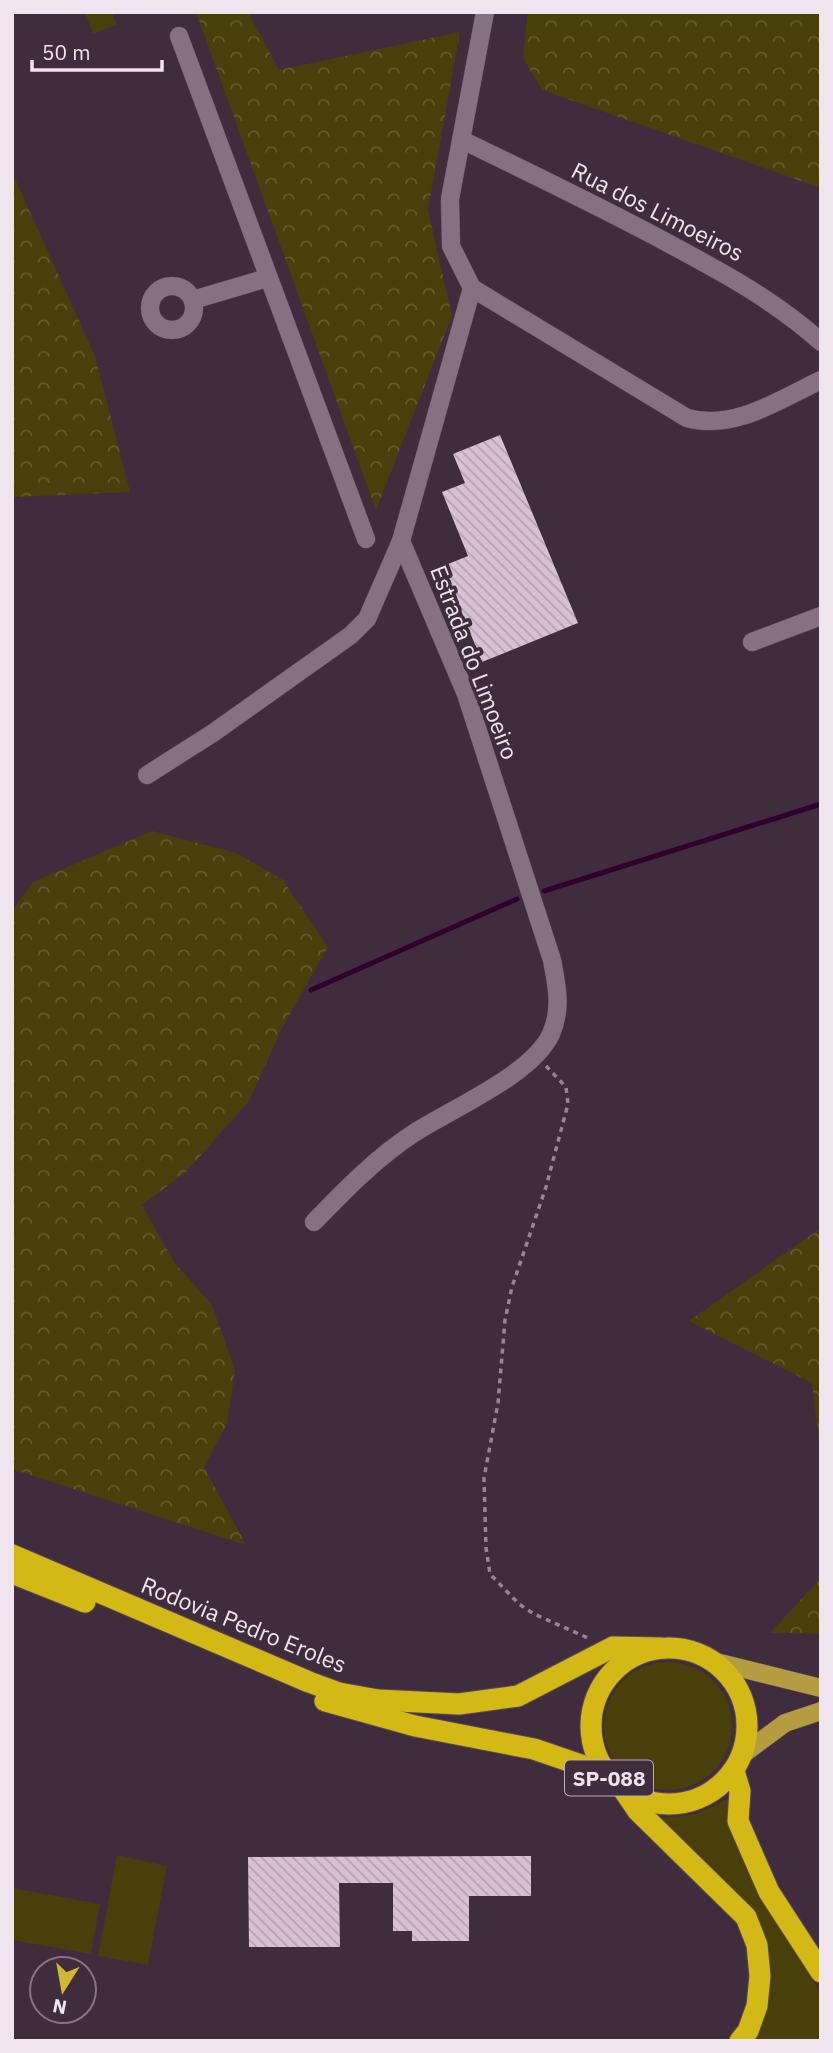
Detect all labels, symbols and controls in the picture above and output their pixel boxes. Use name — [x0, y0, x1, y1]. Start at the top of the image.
scale bar — [32, 28, 161, 72]
text: 50 m — [42, 38, 91, 66]
street label: Rua dos Limoeiros — [567, 155, 749, 267]
street label: Estrada do Limoeiro — [424, 561, 526, 763]
street label: Rodovia Pedro Eroles — [137, 1569, 351, 1679]
road number: SP-088 — [565, 1760, 653, 1796]
north arrow — [28, 1955, 98, 2025]
text: N — [51, 1994, 69, 2020]

